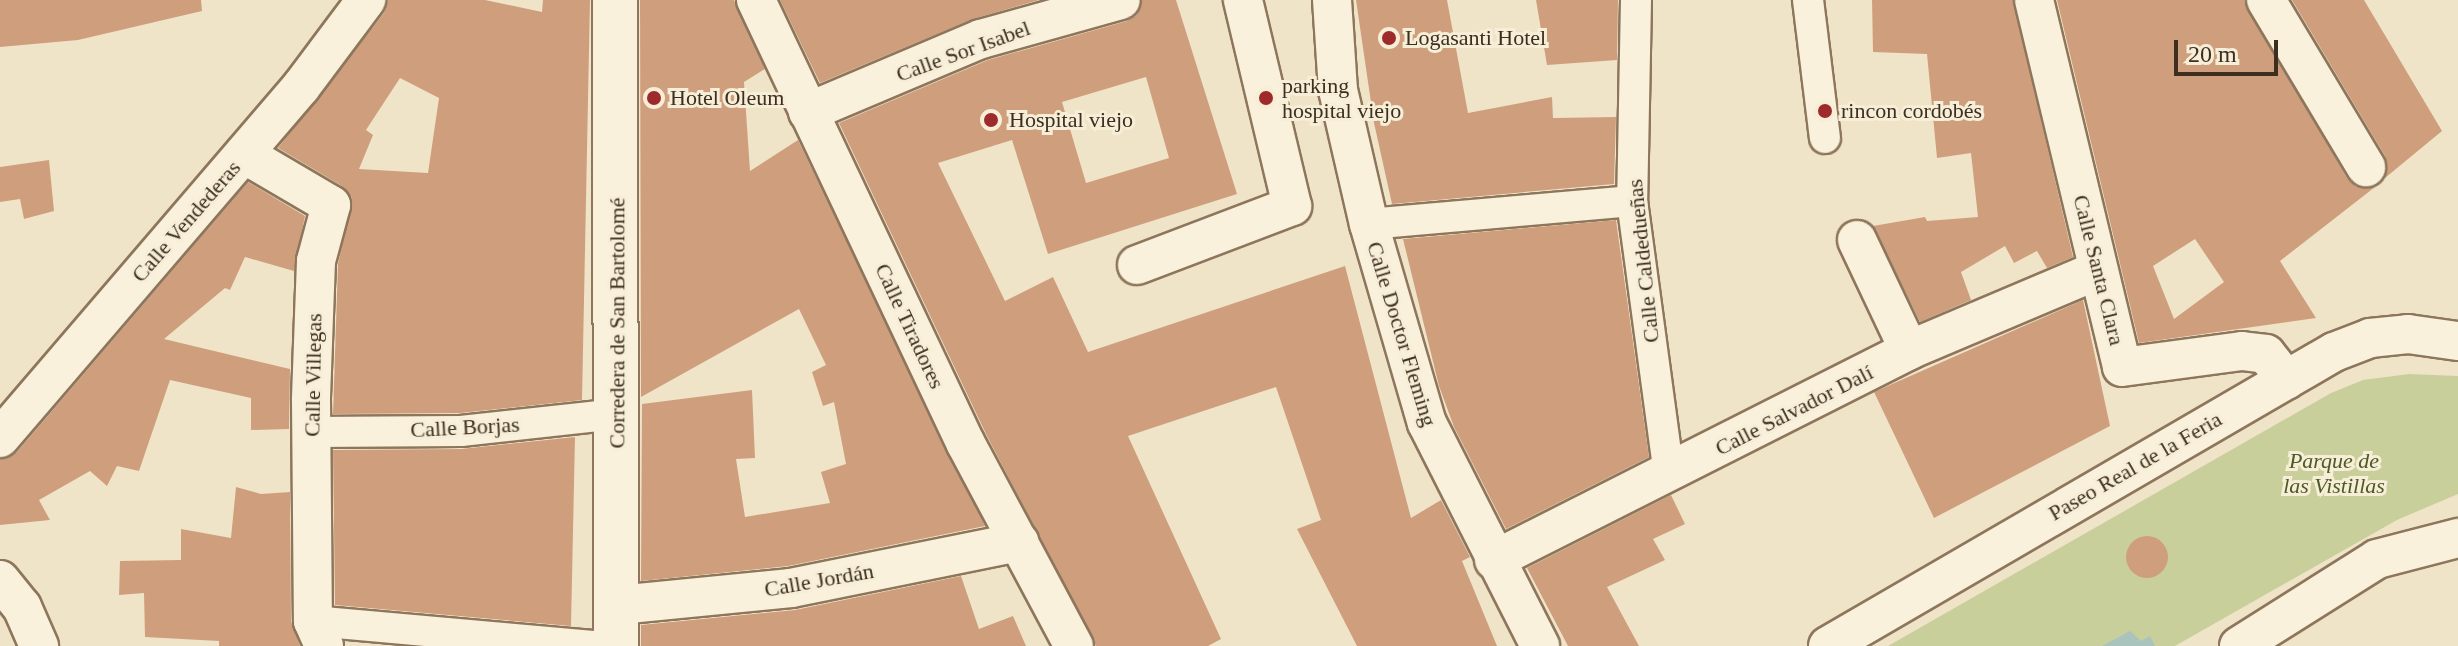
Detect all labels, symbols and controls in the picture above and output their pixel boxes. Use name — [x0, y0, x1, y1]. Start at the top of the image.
street label: Calle Sor Isabel — [892, 15, 1034, 87]
scale bar — [2178, 24, 2282, 74]
place label: Logasanti Hotel — [1405, 25, 1546, 51]
marker: Logasanti Hotel — [1380, 29, 1398, 47]
text: 20 m — [2188, 41, 2237, 67]
place label: parking hospital viejo — [1282, 72, 1401, 124]
place label: Hotel Oleum — [670, 85, 784, 111]
marker: Hotel Oleum — [645, 89, 663, 107]
marker: parking hospital viejo — [1257, 89, 1275, 107]
place label: rincon cordobés — [1841, 98, 1982, 124]
marker: rincon cordobés — [1816, 102, 1834, 120]
place label: Hospital viejo — [1009, 107, 1133, 133]
marker: Hospital viejo — [980, 109, 1002, 131]
street label: Calle Vendederas — [126, 154, 246, 288]
street label: Calle Caldedueñas — [1621, 178, 1665, 344]
street label: Calle Santa Clara — [2068, 192, 2130, 348]
street label: Corredera de San Bartolomé — [604, 197, 630, 449]
street label: Calle Doctor Fleming — [1361, 238, 1443, 430]
street label: Calle Tiradores — [869, 259, 951, 393]
street label: Calle Villegas — [299, 313, 327, 437]
street label: Calle Salvador Dalí — [1711, 359, 1877, 461]
street label: Paseo Real de la Feria — [2044, 406, 2226, 526]
street label: Calle Borjas — [410, 411, 520, 443]
park label: Parque de las Vistillas — [2283, 447, 2385, 498]
street label: Calle Jordán — [762, 557, 876, 603]

